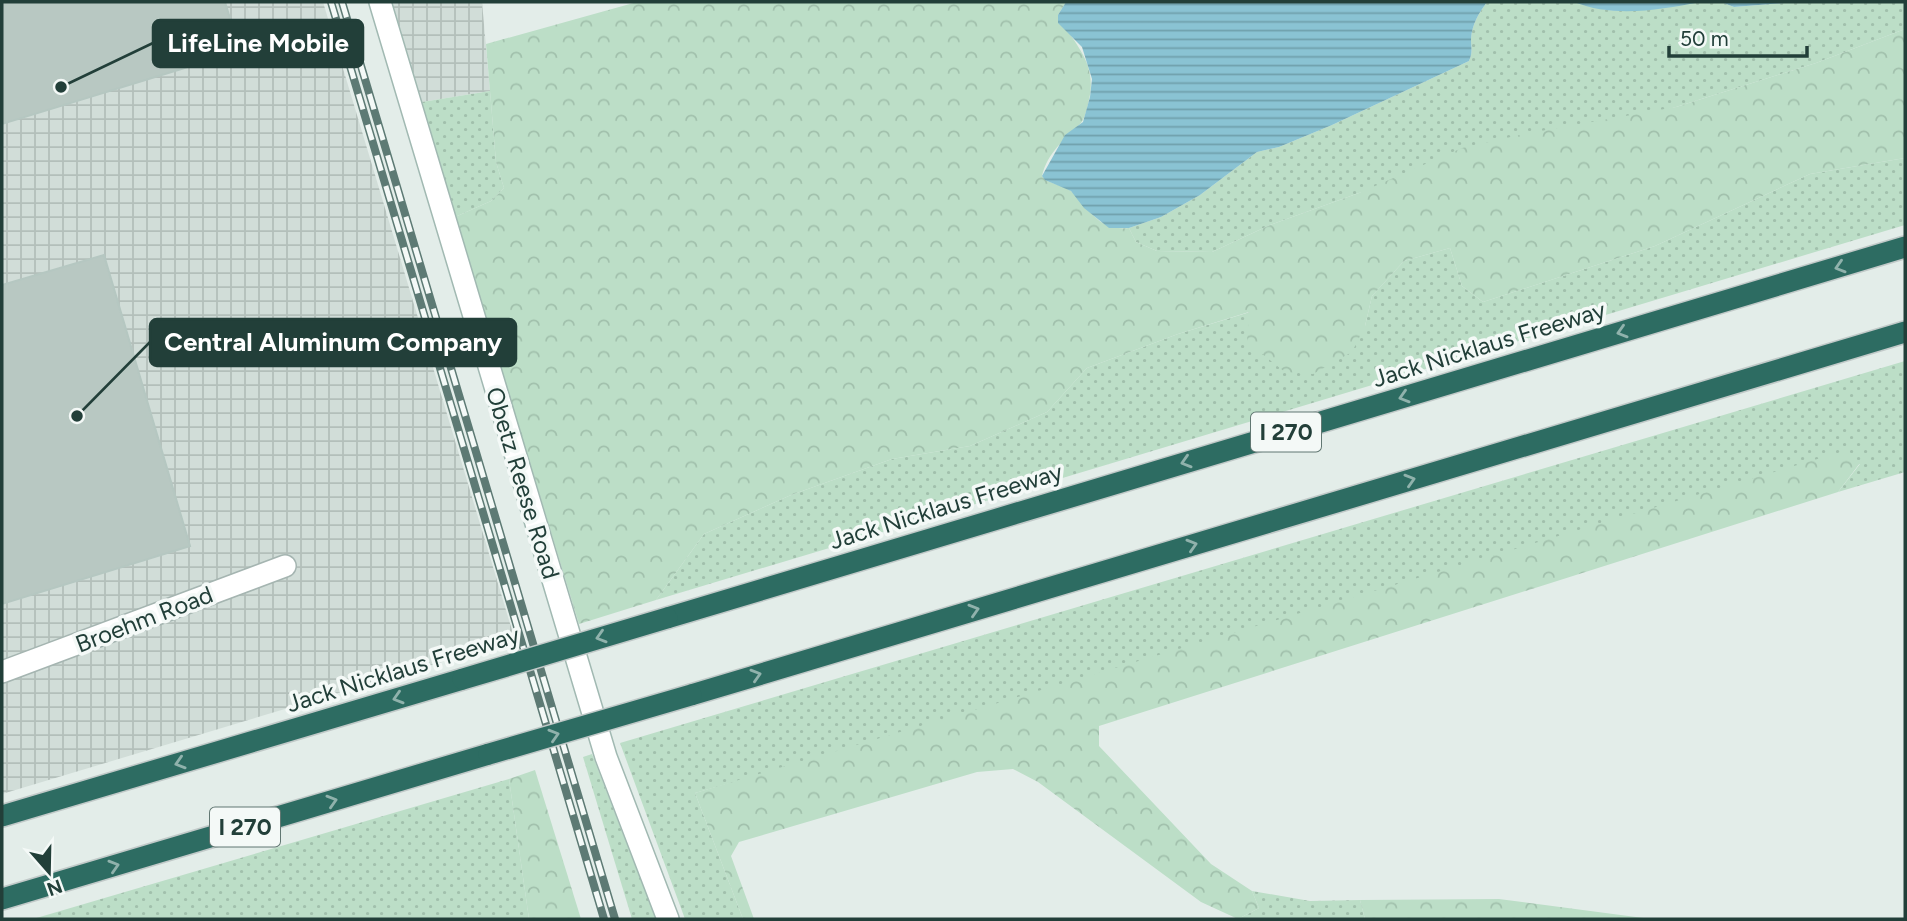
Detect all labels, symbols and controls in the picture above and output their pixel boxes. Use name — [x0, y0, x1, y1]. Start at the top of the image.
scale bar — [1669, 14, 1807, 58]
callout: LifeLine Mobile — [153, 20, 363, 67]
text: 50 m — [1680, 26, 1729, 51]
text: LifeLine Mobile — [167, 27, 349, 59]
one-way arrow — [1834, 258, 1846, 273]
street label: Jack Nicklaus Freeway — [1369, 295, 1609, 393]
callout: Central Aluminum Company — [150, 319, 516, 366]
one-way arrow — [1616, 323, 1628, 338]
text: Central Aluminum Company — [164, 326, 502, 358]
street label: Obetz Reese Road — [480, 383, 566, 583]
one-way arrow — [1398, 388, 1410, 403]
road number: I 270 — [1251, 412, 1321, 452]
one-way arrow — [1180, 453, 1192, 468]
street label: Jack Nicklaus Freeway — [826, 457, 1066, 555]
one-way arrow — [1404, 473, 1416, 488]
one-way arrow — [1186, 539, 1198, 554]
street label: Broehm Road — [71, 580, 217, 658]
one-way arrow — [968, 604, 980, 619]
street label: Jack Nicklaus Freeway — [283, 620, 523, 718]
one-way arrow — [596, 629, 608, 644]
one-way arrow — [750, 669, 762, 684]
one-way arrow — [392, 690, 404, 705]
one-way arrow — [548, 729, 560, 744]
one-way arrow — [174, 755, 186, 770]
one-way arrow — [326, 794, 338, 809]
road number: I 270 — [210, 807, 280, 846]
north arrow — [14, 837, 84, 907]
one-way arrow — [108, 859, 120, 874]
text: N — [44, 874, 65, 901]

